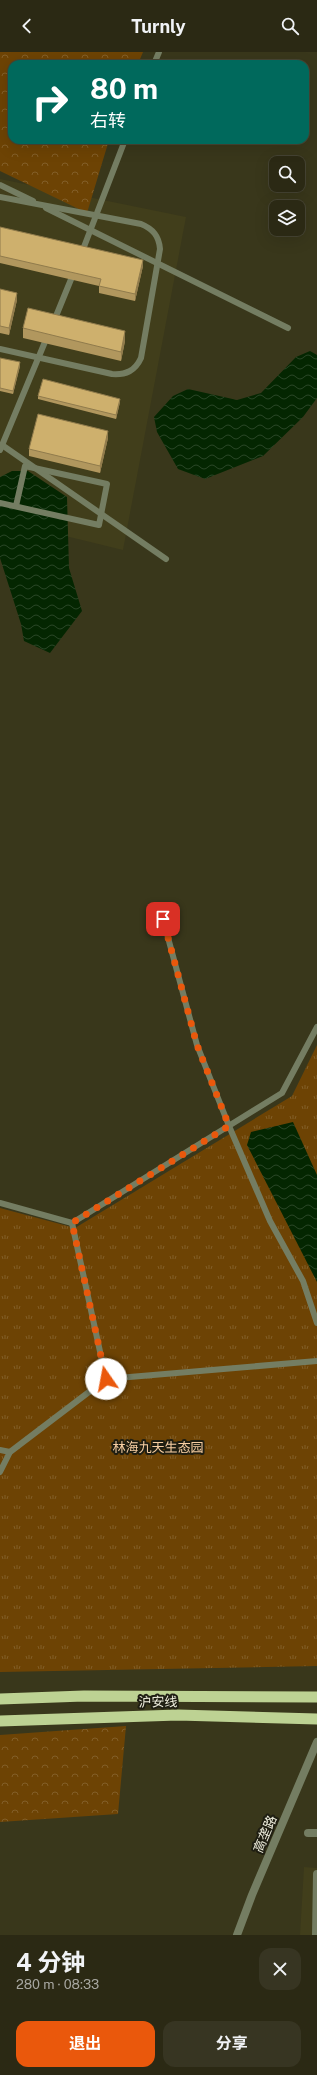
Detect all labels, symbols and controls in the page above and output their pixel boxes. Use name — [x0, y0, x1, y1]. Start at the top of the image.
icon: back — [16, 15, 38, 37]
icon: search — [279, 15, 301, 37]
text: Turnly — [131, 16, 186, 37]
text: 80 m — [90, 72, 158, 105]
icon: right — [24, 76, 76, 128]
text: 右转 — [90, 110, 126, 131]
map controls — [269, 156, 305, 236]
button: search — [269, 156, 305, 192]
button: layers — [269, 200, 305, 236]
pin — [146, 902, 180, 936]
icon: arrive — [152, 908, 174, 930]
position arrow — [85, 1358, 127, 1400]
park label: 林海九天生态园 — [112, 1440, 204, 1455]
street label: 沪安线 — [138, 1694, 178, 1710]
street label: 高垄路 — [250, 1813, 280, 1855]
text: 4 分钟 — [16, 1948, 85, 1976]
button: close — [259, 1948, 301, 1990]
text: 280 m · 08:33 — [16, 1977, 99, 1992]
button: 退出 — [16, 2021, 155, 2067]
button: 分享 — [163, 2021, 301, 2067]

